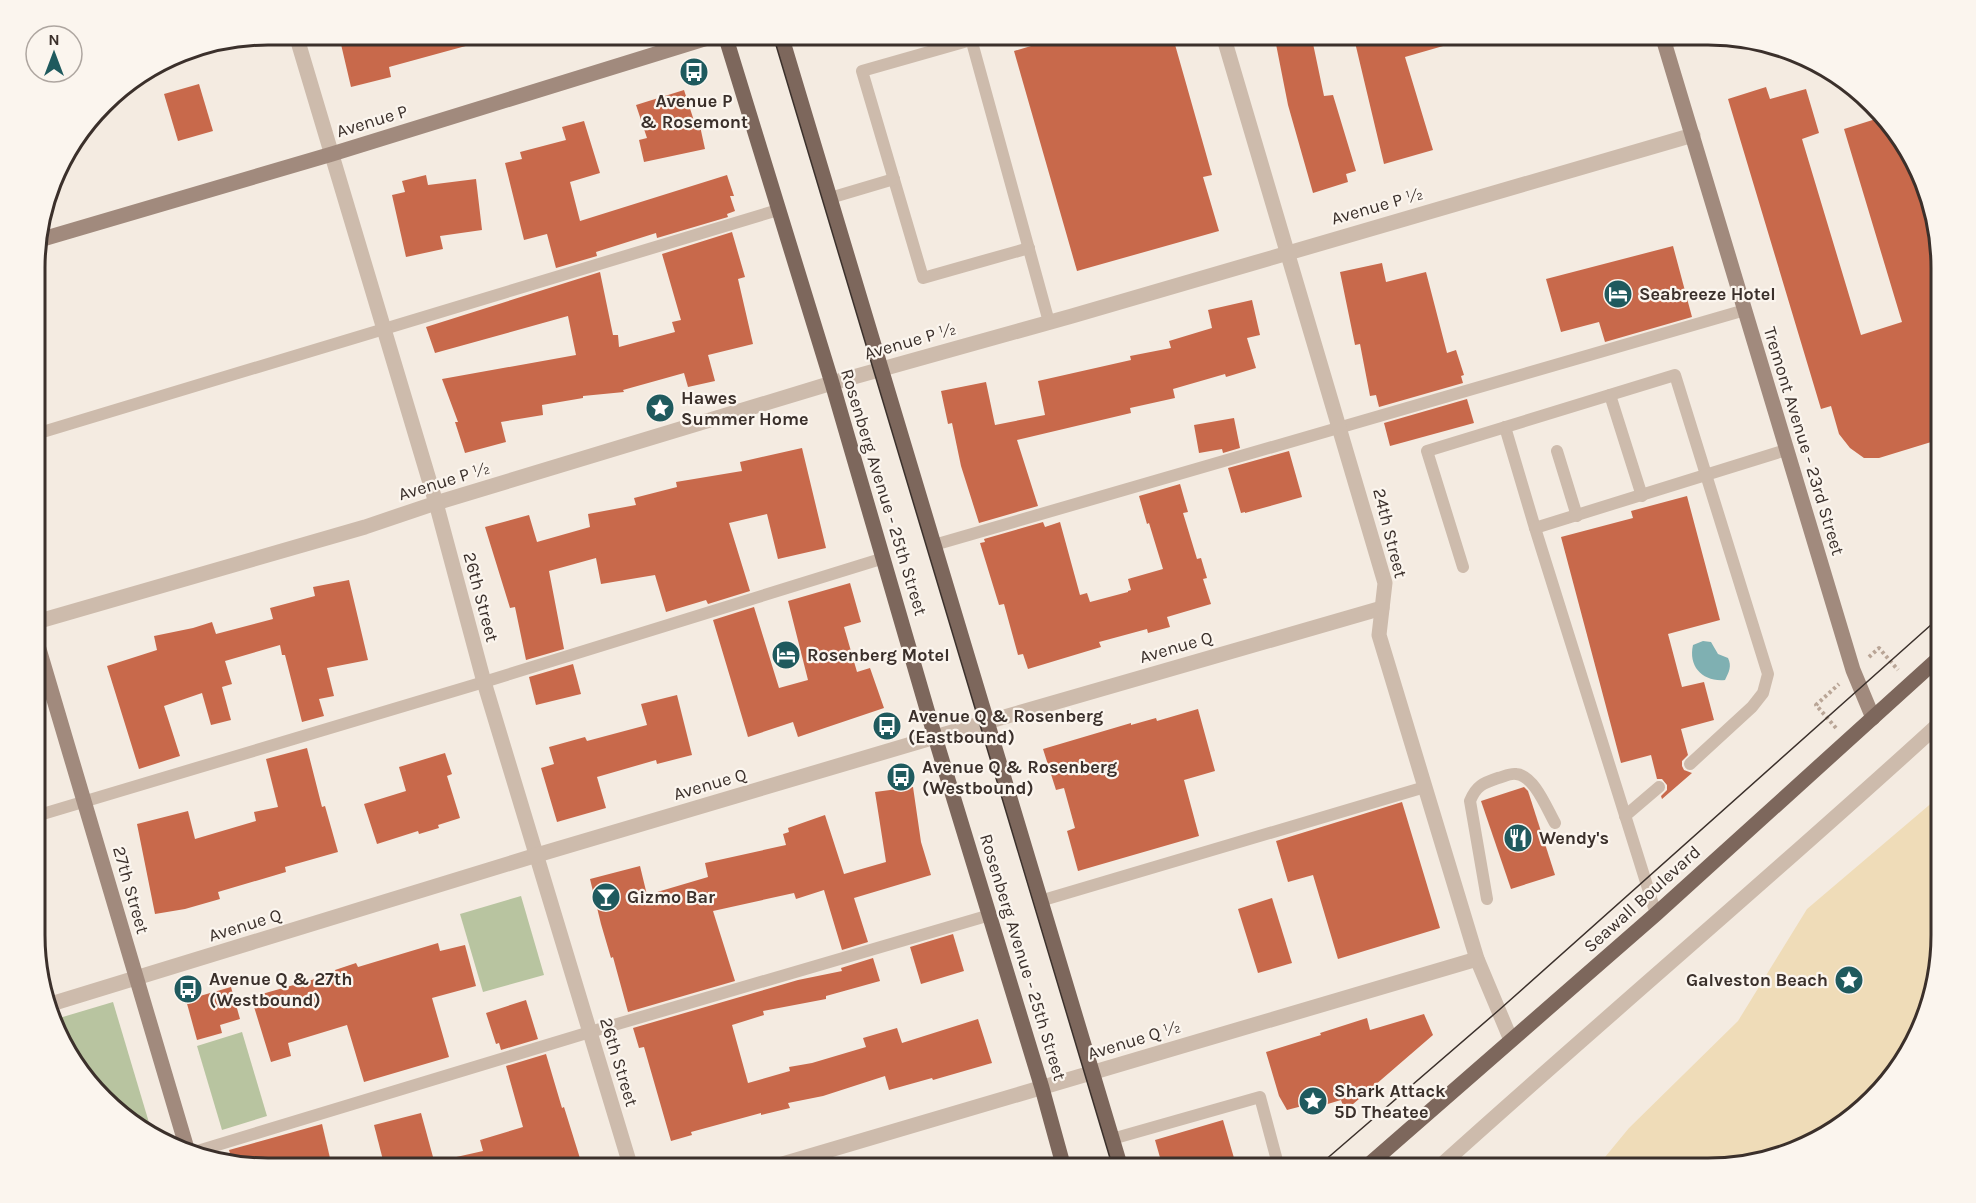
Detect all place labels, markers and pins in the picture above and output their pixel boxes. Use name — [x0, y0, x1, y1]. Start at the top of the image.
bus stop icon: Avenue P & Rosemont — [678, 56, 710, 88]
place label: Avenue P & Rosemont — [640, 90, 748, 133]
hotel icon: Seabreeze Hotel — [1602, 278, 1634, 310]
place label: Seabreeze Hotel — [1639, 283, 1776, 305]
place label: Hawes Summer Home — [681, 387, 809, 430]
place icon: Hawes Summer Home — [644, 392, 676, 424]
hotel icon: Rosenberg Motel — [770, 639, 802, 671]
place label: Rosenberg Motel — [807, 644, 950, 666]
place label: Avenue Q & Rosenberg (Eastbound) — [908, 705, 1104, 748]
bus stop icon: Avenue Q & Rosenberg (Eastbound) — [871, 710, 903, 742]
place label: Avenue Q & Rosenberg (Westbound) — [922, 756, 1118, 799]
bus stop icon: Avenue Q & Rosenberg (Westbound) — [885, 761, 917, 793]
restaurant icon: Wendy's — [1502, 822, 1534, 854]
place label: Wendy's — [1539, 827, 1609, 849]
bar icon: Gizmo Bar — [590, 881, 622, 913]
place label: Gizmo Bar — [627, 886, 715, 908]
place icon: Galveston Beach — [1833, 964, 1865, 996]
place label: Avenue Q & 27th (Westbound) — [209, 968, 352, 1011]
place label: Galveston Beach — [1686, 969, 1828, 991]
bus stop icon: Avenue Q & 27th (Westbound) — [172, 973, 204, 1005]
place label: Shark Attack 5D Theatee — [1334, 1080, 1446, 1123]
place icon: Shark Attack 5D Theatee — [1297, 1085, 1329, 1117]

